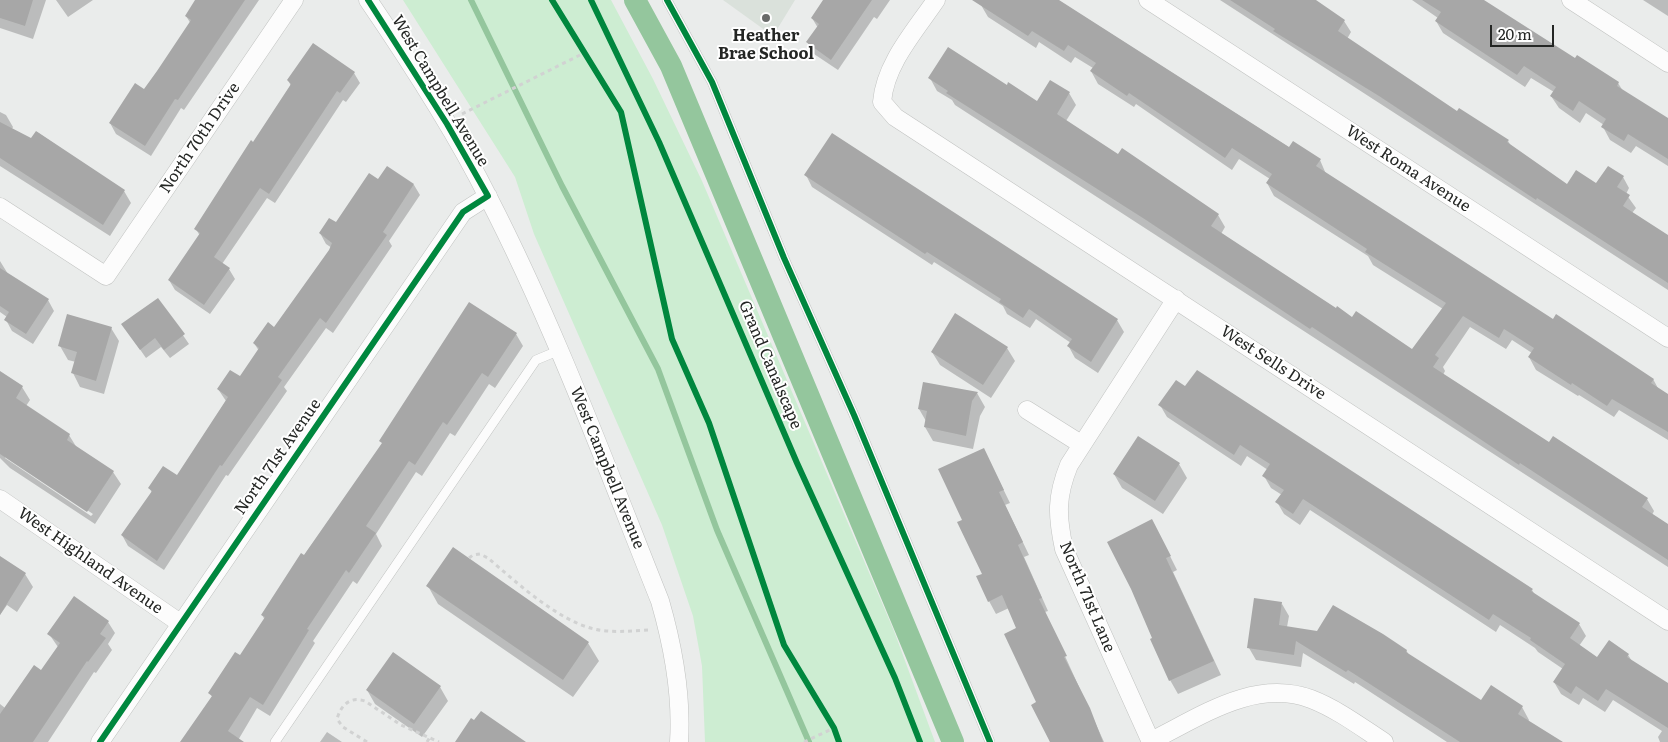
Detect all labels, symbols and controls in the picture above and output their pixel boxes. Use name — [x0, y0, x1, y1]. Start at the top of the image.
street label: West Campbell Avenue — [387, 12, 493, 170]
marker: Heather Brae School — [760, 12, 772, 24]
scale bar — [1493, 15, 1557, 47]
text: 20 m — [1498, 22, 1532, 45]
place label: Heather Brae School — [718, 26, 814, 64]
street label: North 70th Drive — [156, 79, 244, 197]
street label: West Roma Avenue — [1342, 122, 1474, 216]
street label: Grand Canalscape — [734, 298, 806, 432]
street label: West Sells Drive — [1217, 322, 1329, 404]
street label: West Campbell Avenue — [566, 384, 648, 552]
street label: North 71st Avenue — [231, 395, 325, 519]
street label: West Highland Avenue — [14, 504, 166, 618]
street label: North 71st Lane — [1055, 539, 1119, 655]

